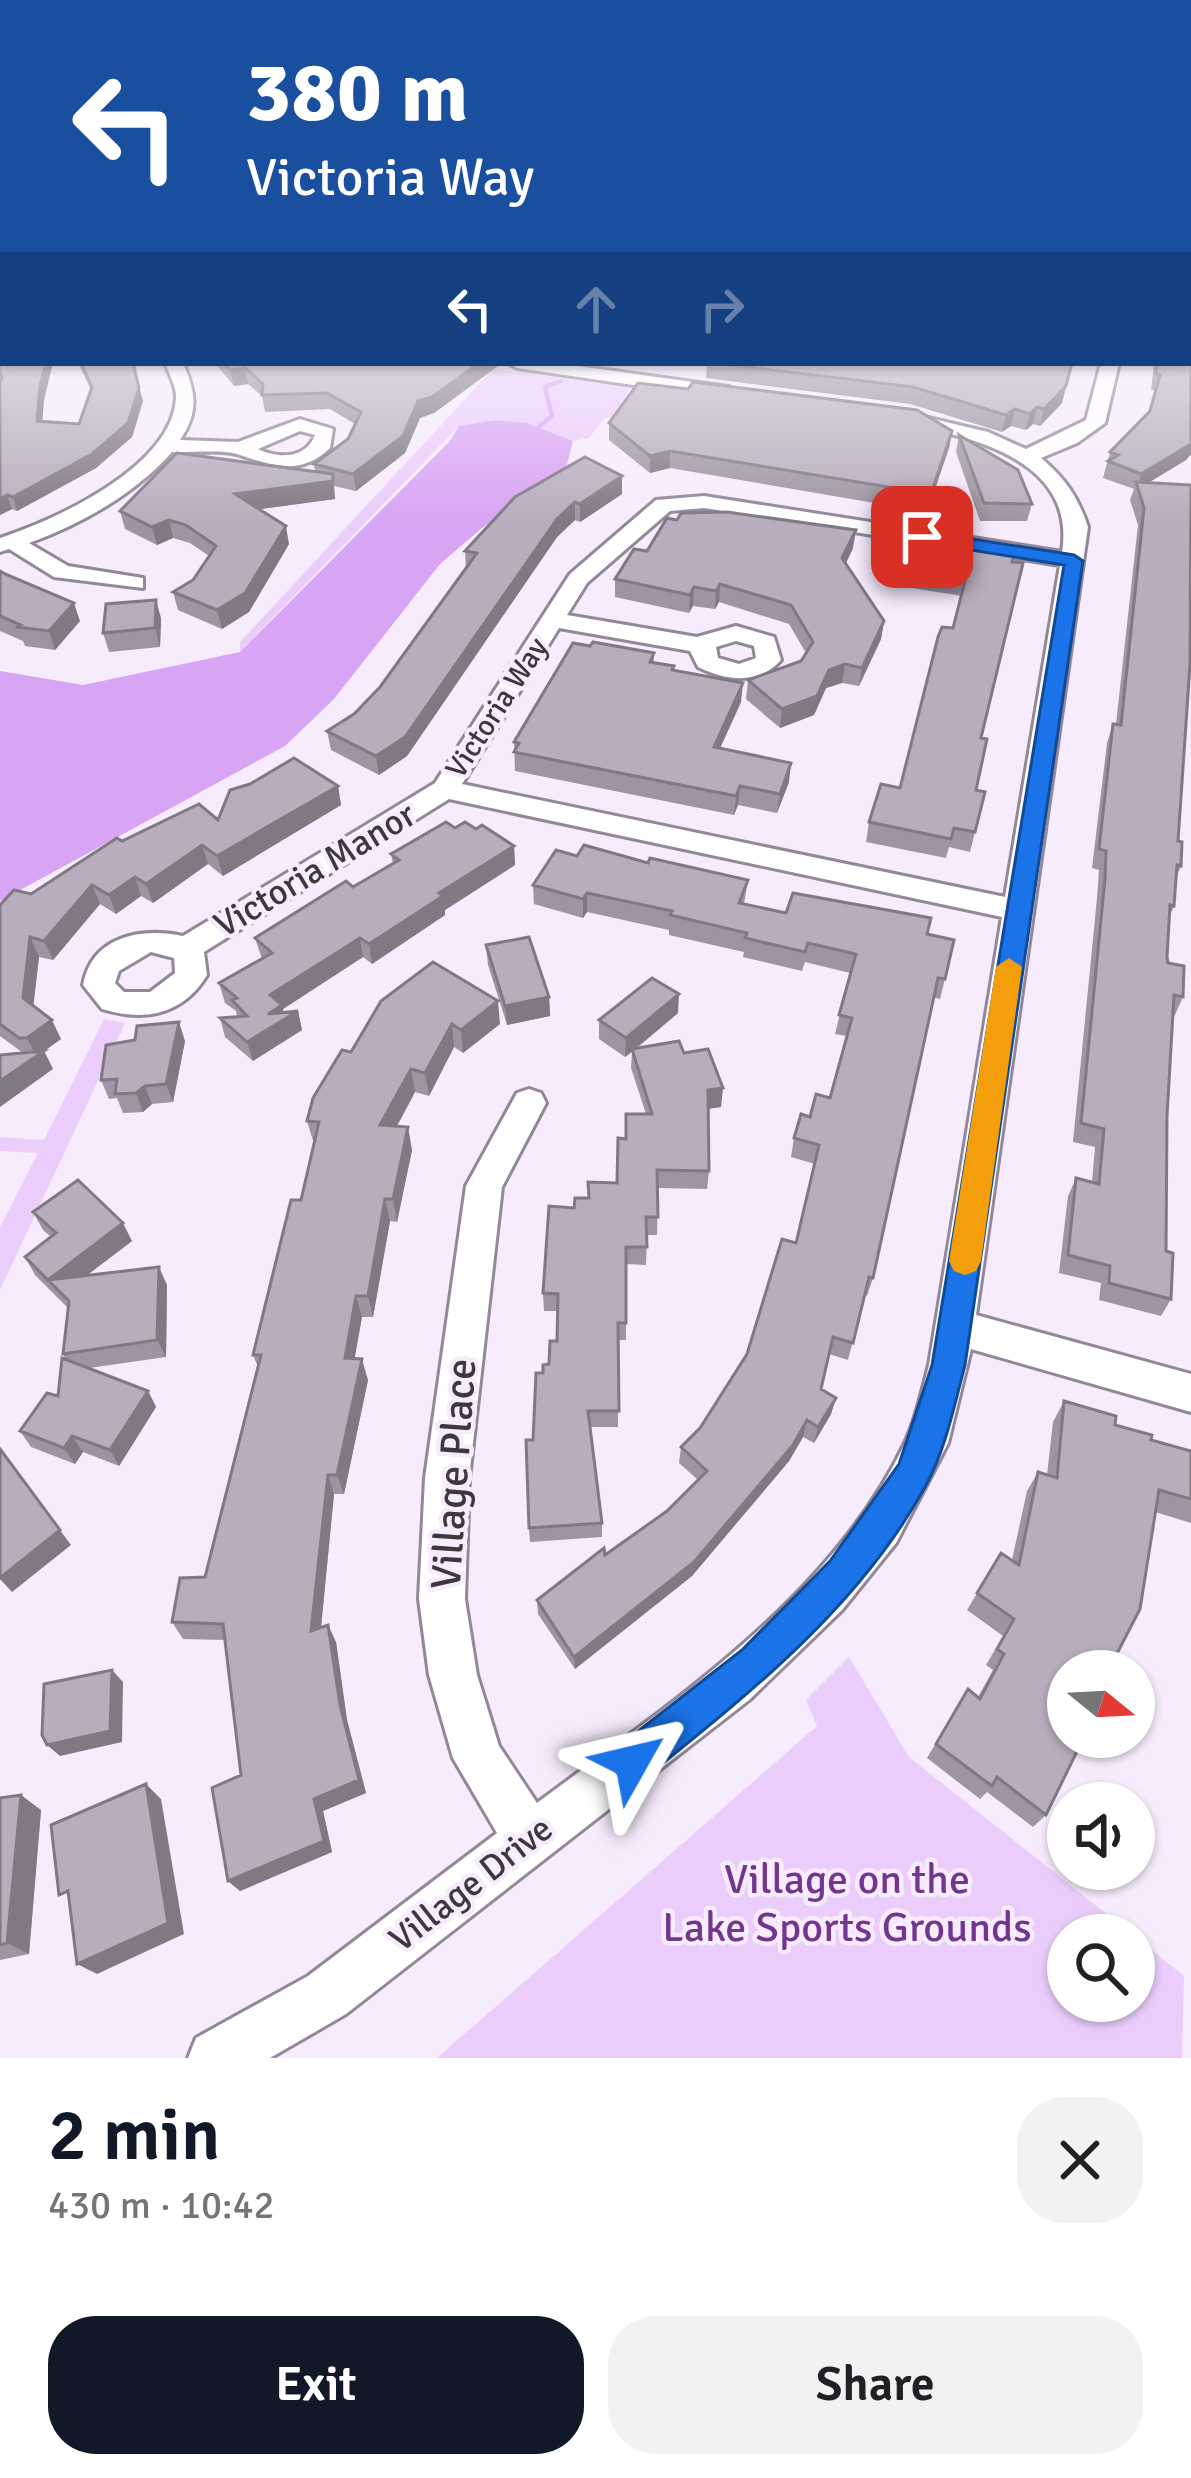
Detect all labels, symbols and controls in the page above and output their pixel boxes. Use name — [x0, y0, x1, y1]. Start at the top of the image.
text: 380 m — [246, 41, 468, 145]
icon: left — [48, 48, 204, 204]
text: Victoria Way — [246, 144, 534, 211]
icon: left — [437, 276, 503, 342]
icon: ahead — [563, 276, 629, 342]
icon: right — [689, 276, 755, 342]
pin — [871, 486, 973, 588]
icon: arrive — [889, 504, 955, 570]
street label: Victoria Way — [438, 631, 556, 785]
street label: Victoria Manor — [206, 792, 425, 948]
street label: Village Place — [420, 1357, 488, 1591]
north arrow — [1047, 1650, 1155, 1758]
map controls — [1047, 1650, 1155, 2022]
position arrow — [569, 1699, 695, 1825]
button: sound — [1047, 1782, 1155, 1890]
street label: Village Drive — [380, 1806, 562, 1962]
park label: Village on the Lake Sports Grounds — [662, 1854, 1032, 1953]
button: search — [1047, 1914, 1155, 2022]
text: 2 min — [48, 2091, 220, 2180]
button: close — [1017, 2097, 1143, 2223]
text: 430 m · 10:42 — [48, 2181, 275, 2229]
button: Exit — [48, 2316, 584, 2454]
button: Share — [608, 2316, 1143, 2454]

